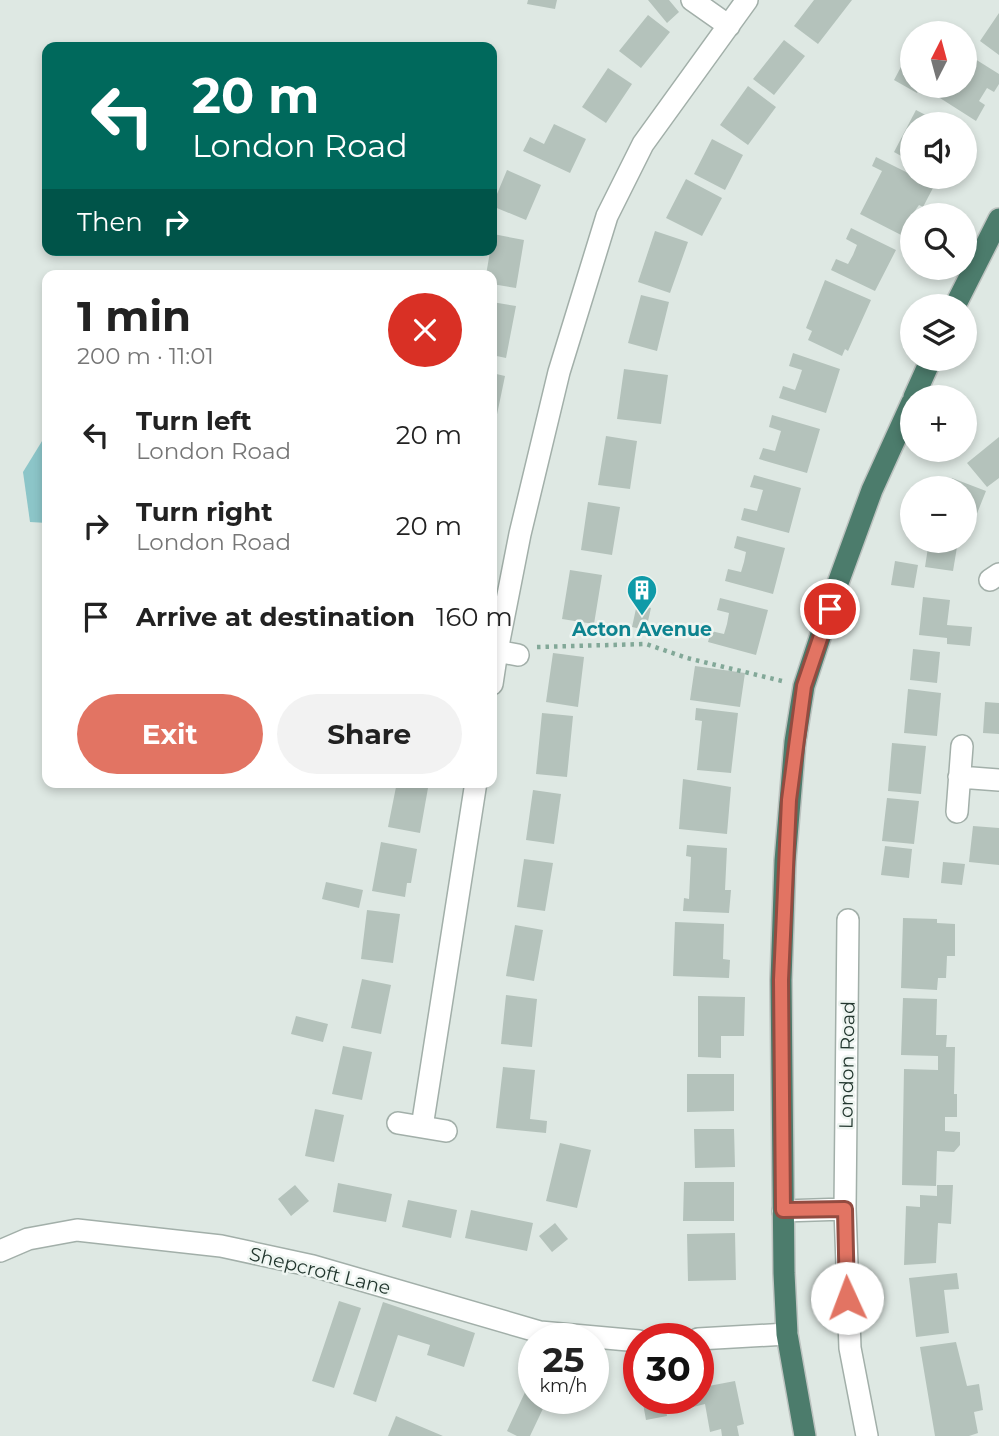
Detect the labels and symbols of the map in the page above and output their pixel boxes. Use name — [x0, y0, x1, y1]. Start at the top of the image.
north arrow — [900, 21, 976, 98]
building icon: Acton Avenue — [625, 573, 659, 617]
pin — [800, 579, 860, 639]
place label: Acton Avenue — [571, 618, 712, 641]
street label: London Road — [834, 1001, 860, 1129]
street label: Shepcroft Lane — [247, 1242, 393, 1300]
position arrow — [810, 1261, 884, 1335]
speed limit sign: 30 — [623, 1323, 714, 1414]

